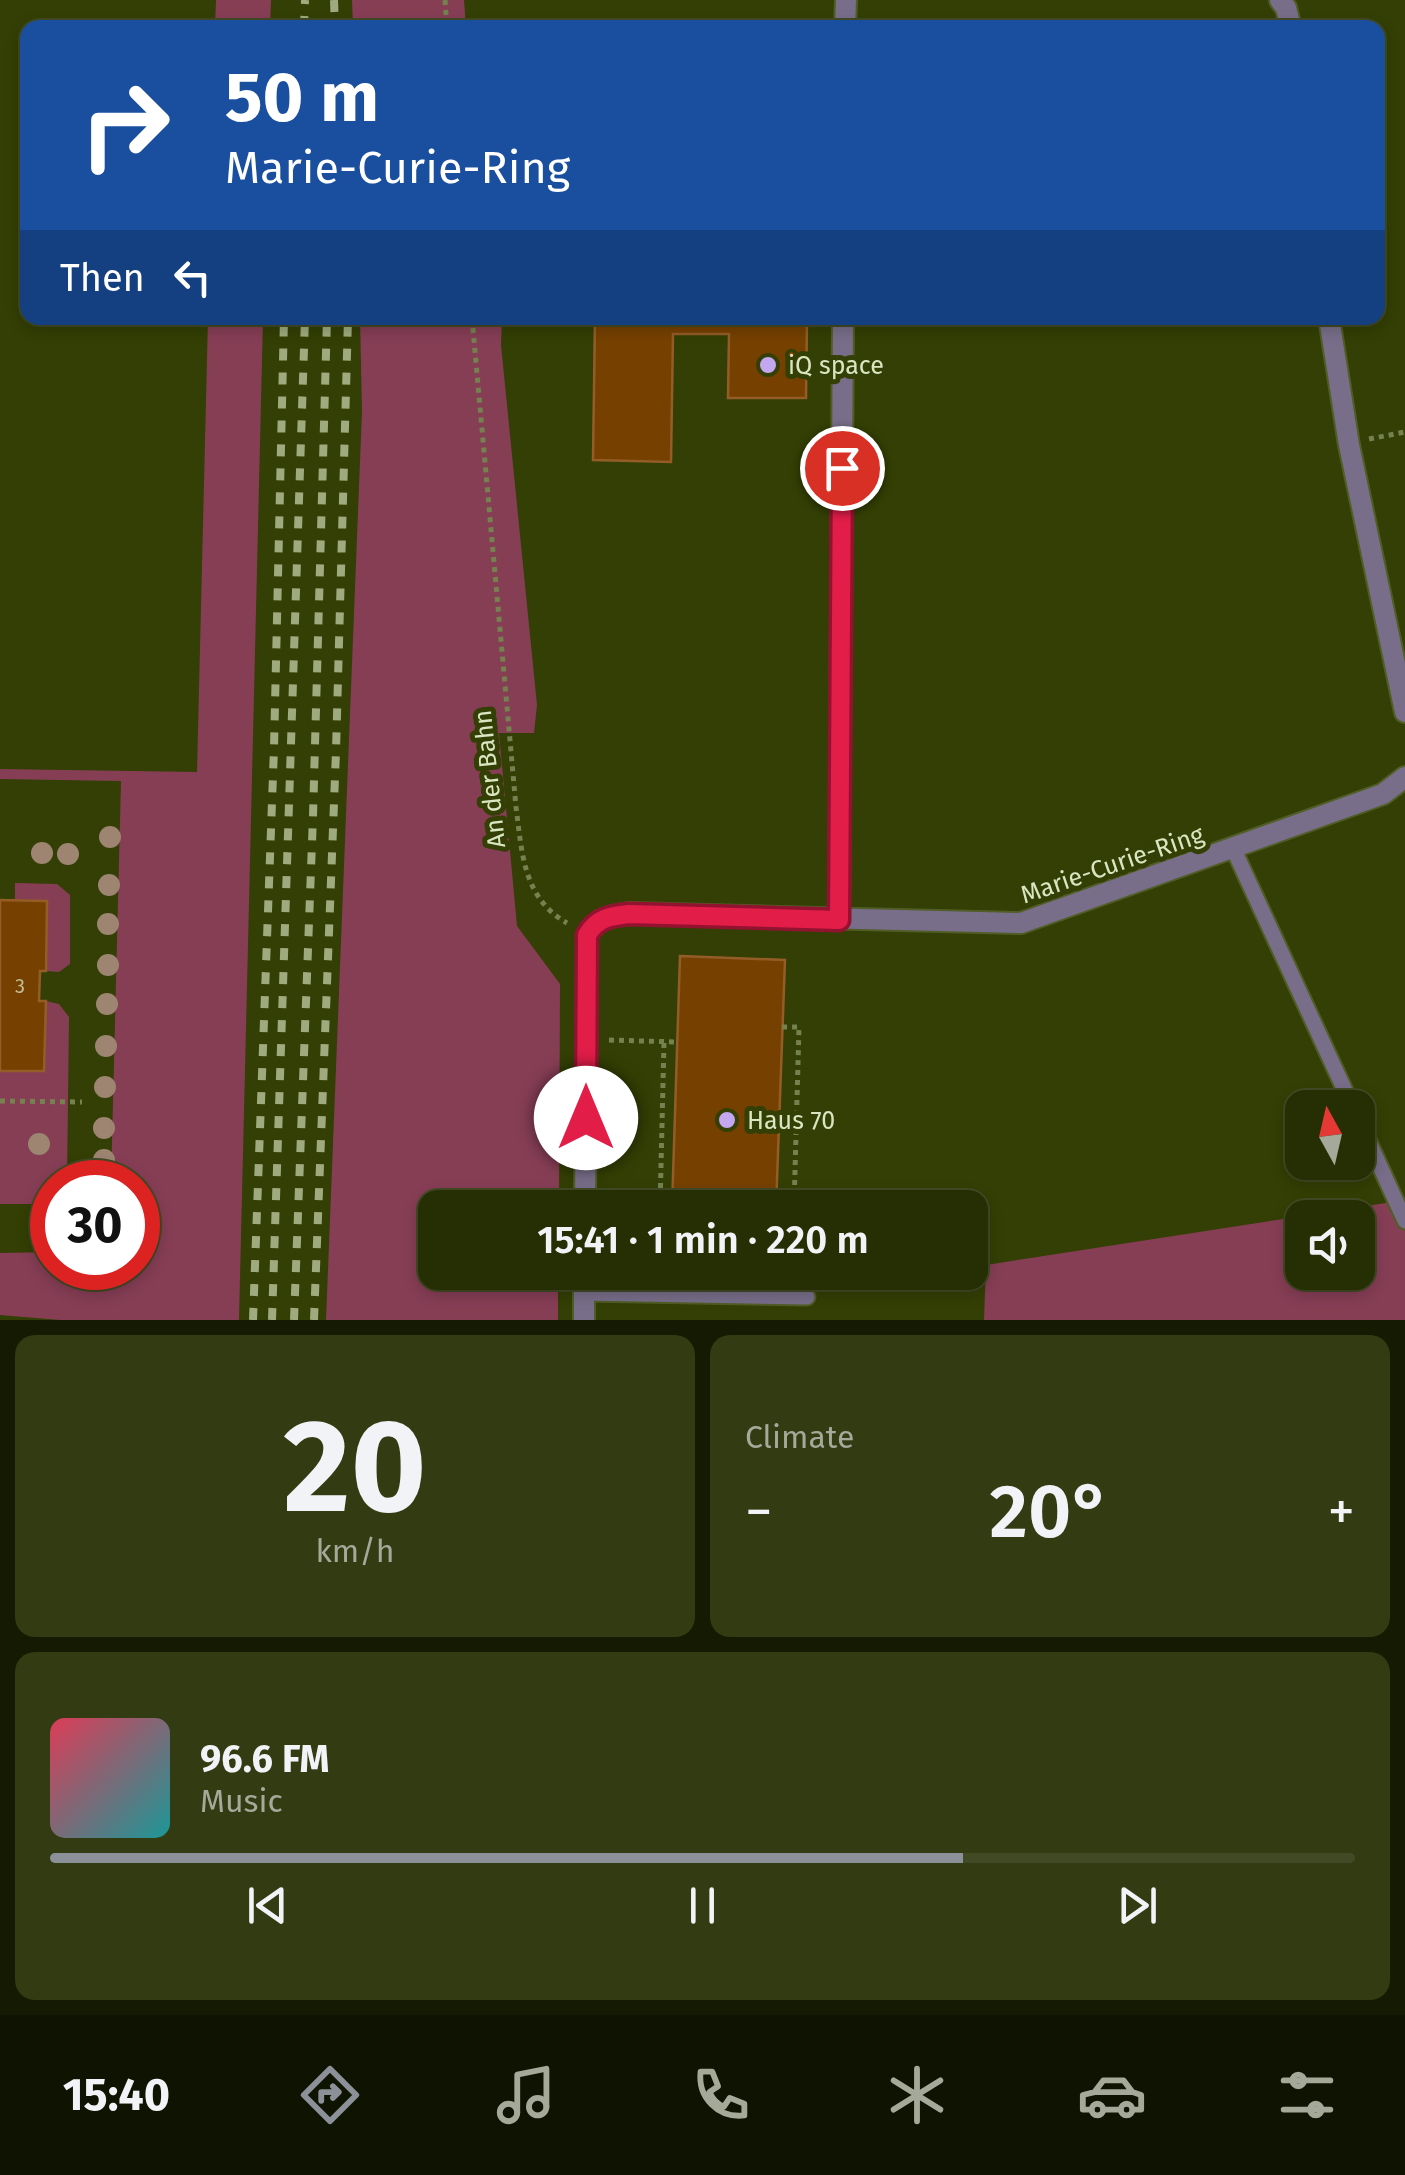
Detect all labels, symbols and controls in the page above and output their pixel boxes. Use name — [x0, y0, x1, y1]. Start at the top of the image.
text: 50 m — [225, 56, 379, 140]
icon: right — [60, 60, 190, 190]
text: Marie-Curie-Ring — [225, 141, 570, 195]
icon: left — [165, 250, 220, 305]
text: Then — [60, 255, 145, 301]
place label: iQ space — [788, 351, 884, 381]
marker: iQ space — [757, 354, 779, 376]
pin — [800, 426, 885, 511]
icon: arrive — [815, 441, 870, 496]
street label: An der Bahn — [468, 708, 512, 849]
street label: Marie-Curie-Ring — [1017, 820, 1208, 910]
house number: 3 — [15, 974, 25, 998]
position arrow — [534, 1066, 638, 1170]
north arrow — [1285, 1090, 1375, 1180]
map controls — [1285, 1090, 1375, 1290]
place label: Haus 70 — [747, 1106, 835, 1136]
marker: Haus 70 — [716, 1109, 738, 1131]
speed limit sign: 30 — [30, 1160, 160, 1290]
button: sound — [1285, 1200, 1375, 1290]
text: 15:41 · 1 min · 220 m — [537, 1217, 869, 1263]
text: 20 — [283, 1389, 427, 1545]
text: Climate — [745, 1418, 854, 1456]
text: 20° — [990, 1467, 1110, 1557]
text: − — [745, 1479, 773, 1545]
text: + — [1328, 1479, 1355, 1545]
text: km/h — [315, 1532, 395, 1570]
text: 96.6 FM — [200, 1736, 329, 1782]
text: Music — [200, 1782, 283, 1820]
icon: previous — [240, 1878, 295, 1933]
icon: pause — [675, 1878, 730, 1933]
icon: next — [1110, 1878, 1165, 1933]
icon: directions — [295, 2060, 365, 2130]
icon: music — [491, 2060, 561, 2130]
icon: phone — [686, 2060, 756, 2130]
icon: climate — [882, 2060, 952, 2130]
icon: car — [1077, 2060, 1147, 2130]
icon: filters — [1272, 2060, 1342, 2130]
text: 15:40 — [63, 2068, 170, 2122]

